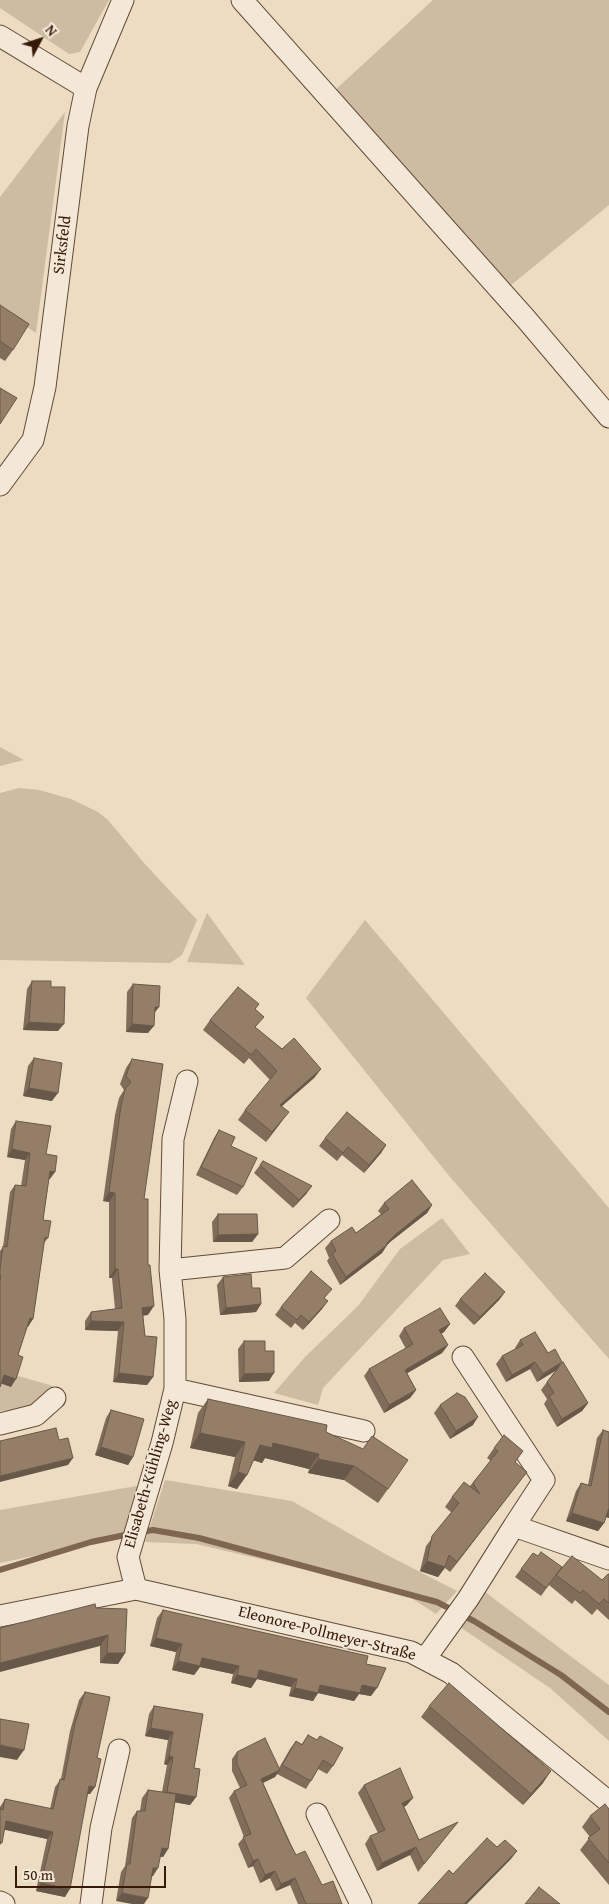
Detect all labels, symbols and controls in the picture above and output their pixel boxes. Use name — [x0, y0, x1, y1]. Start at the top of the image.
north arrow — [15, 15, 65, 65]
text: N — [41, 20, 62, 40]
street label: Sirksfeld — [50, 215, 76, 275]
street label: Elisabeth-Kühling-Weg — [121, 1397, 181, 1551]
street label: Eleonore-Pollmeyer-Straße — [236, 1603, 418, 1665]
scale bar — [18, 1856, 169, 1888]
text: 50 m — [23, 1864, 53, 1885]

